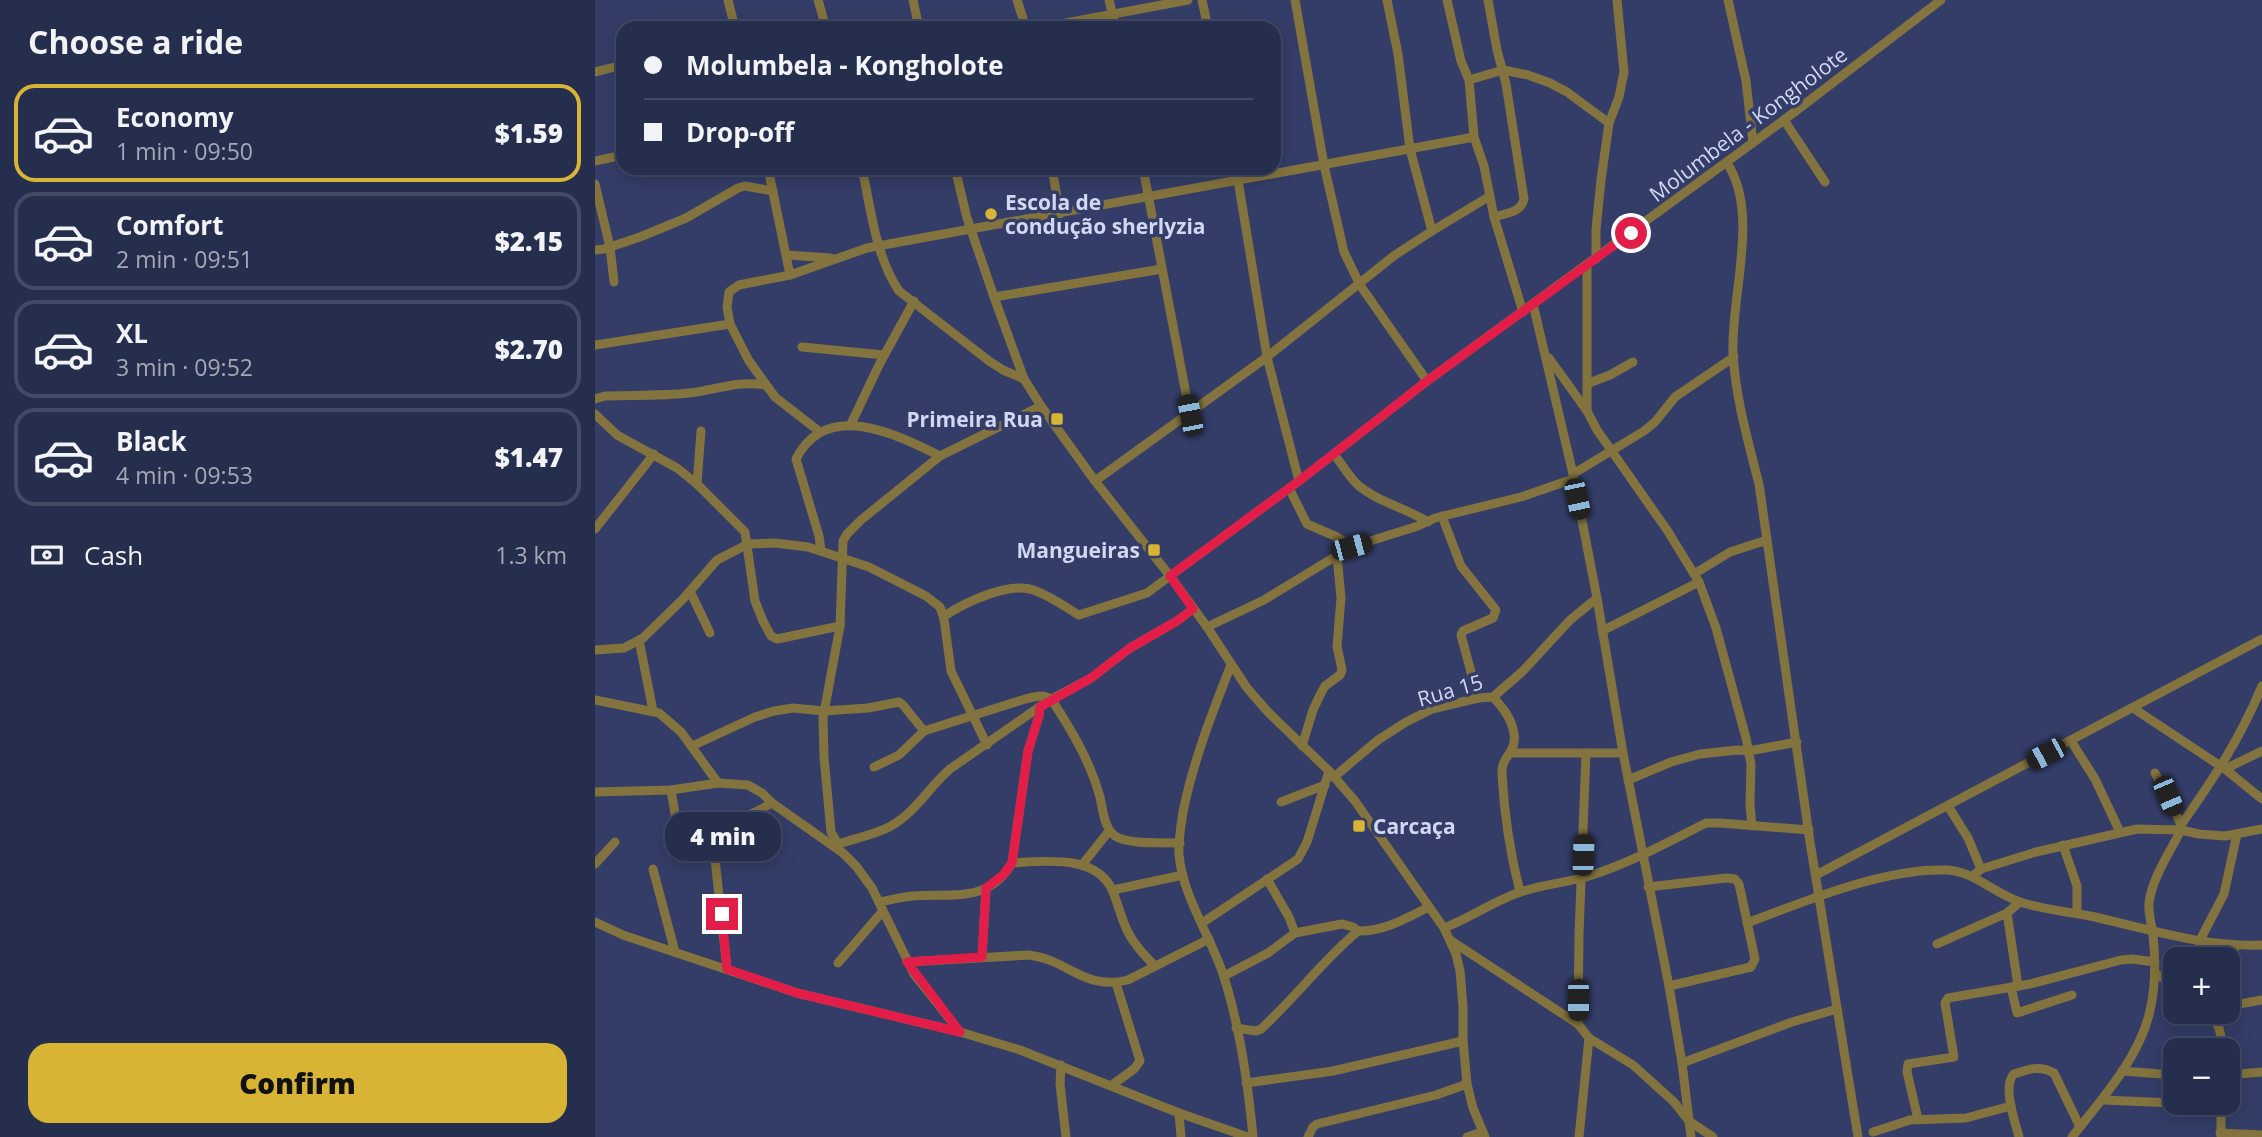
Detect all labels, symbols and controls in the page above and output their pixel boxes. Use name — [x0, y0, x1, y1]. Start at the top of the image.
text: Choose a ride — [28, 20, 243, 63]
street label: Molumbela - Kongholote — [1643, 40, 1853, 208]
text: Molumbela - Kongholote — [686, 47, 1004, 83]
text: Economy — [116, 99, 234, 135]
icon: car — [32, 102, 95, 165]
text: Drop-off — [686, 114, 794, 150]
text: $1.59 — [495, 115, 563, 151]
text: 1 min · 09:50 — [116, 135, 253, 167]
place label: Escola de condução sherlyzia — [1005, 188, 1206, 240]
marker: Escola de condução sherlyzia — [983, 206, 999, 222]
text: Comfort — [116, 207, 223, 243]
icon: car — [32, 210, 95, 273]
route start — [1615, 217, 1647, 249]
text: $2.15 — [495, 223, 563, 259]
text: 2 min · 09:51 — [116, 243, 253, 275]
text: XL — [116, 315, 148, 351]
icon: car — [32, 318, 95, 381]
text: $2.70 — [495, 331, 563, 367]
text: 3 min · 09:52 — [116, 351, 253, 383]
car — [1176, 392, 1205, 438]
place label: Primeira Rua — [906, 405, 1043, 433]
marker: Primeira Rua — [1049, 411, 1065, 427]
text: Black — [116, 423, 187, 459]
icon: car — [32, 426, 95, 489]
text: $1.47 — [495, 439, 563, 475]
text: 4 min · 09:53 — [116, 459, 253, 491]
car — [1563, 476, 1592, 522]
car — [1328, 531, 1375, 563]
icon: cash — [28, 536, 66, 574]
place label: Mangueiras — [1017, 536, 1140, 564]
text: Cash — [84, 537, 143, 573]
text: 1.3 km — [495, 539, 567, 571]
marker: Mangueiras — [1146, 542, 1162, 558]
street label: Rua 15 — [1414, 667, 1486, 713]
car — [2023, 735, 2070, 773]
car — [2151, 773, 2186, 819]
place label: Carcaça — [1373, 812, 1456, 840]
callout: 4 min — [664, 813, 780, 862]
marker: Carcaça — [1351, 818, 1367, 834]
text: 4 min — [690, 820, 756, 852]
car — [1572, 834, 1595, 876]
route end — [706, 898, 738, 930]
map controls — [2163, 947, 2240, 1115]
button: + — [2163, 947, 2240, 1024]
car — [1568, 979, 1589, 1021]
button: − — [2163, 1038, 2240, 1115]
button: Confirm — [28, 1043, 567, 1123]

